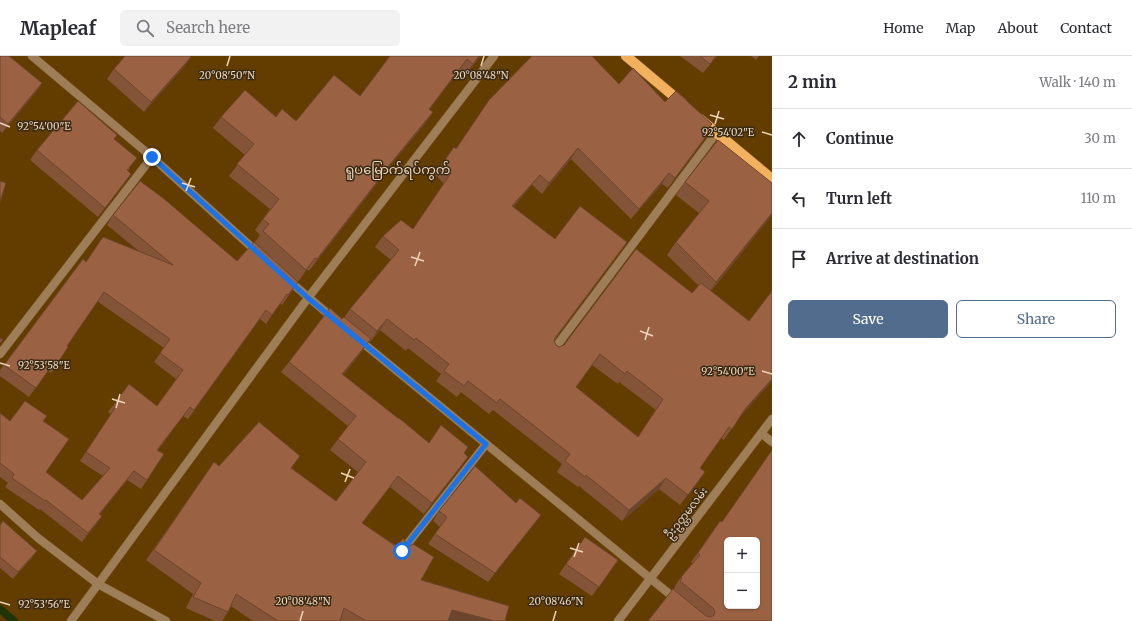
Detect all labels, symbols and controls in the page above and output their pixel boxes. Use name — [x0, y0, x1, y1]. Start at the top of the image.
search box — [120, 10, 400, 46]
text: Mapleaf — [20, 16, 96, 40]
icon: search — [134, 17, 156, 39]
text: Search here — [166, 18, 250, 37]
text: Home — [883, 19, 924, 37]
text: Map — [946, 19, 975, 37]
text: About — [997, 19, 1038, 37]
text: Contact — [1060, 19, 1112, 37]
text: 20°08'50"N — [199, 69, 255, 82]
text: 20°08'48"N — [453, 69, 509, 82]
text: 2 min — [788, 71, 836, 93]
text: Walk · 140 m — [1039, 74, 1116, 91]
text: 92°54'00"E — [17, 120, 71, 133]
text: 92°54'02"E — [702, 126, 755, 139]
icon: ahead — [788, 128, 810, 150]
text: Continue — [826, 129, 894, 148]
text: 30 m — [1084, 130, 1116, 147]
route end — [143, 148, 161, 166]
district label: ရူပမြောက်ရပ်ကွက် — [346, 161, 450, 180]
icon: left — [788, 188, 810, 210]
text: Turn left — [826, 189, 892, 208]
text: 110 m — [1081, 190, 1116, 207]
icon: arrive — [788, 248, 810, 270]
text: Arrive at destination — [826, 249, 979, 268]
button: Save — [788, 300, 948, 338]
button: Share — [956, 300, 1116, 338]
text: 92°53'58"E — [18, 359, 71, 372]
text: 92°54'00"E — [701, 365, 755, 378]
street label: ဦးဥတ္တမလမ်း — [661, 484, 712, 543]
map controls — [724, 537, 760, 609]
button: + — [724, 537, 760, 573]
route start — [393, 542, 411, 560]
button: − — [724, 573, 760, 609]
text: 20°08'48"N — [275, 595, 331, 608]
text: 20°08'46"N — [529, 595, 584, 608]
text: 92°53'56"E — [18, 598, 70, 611]

